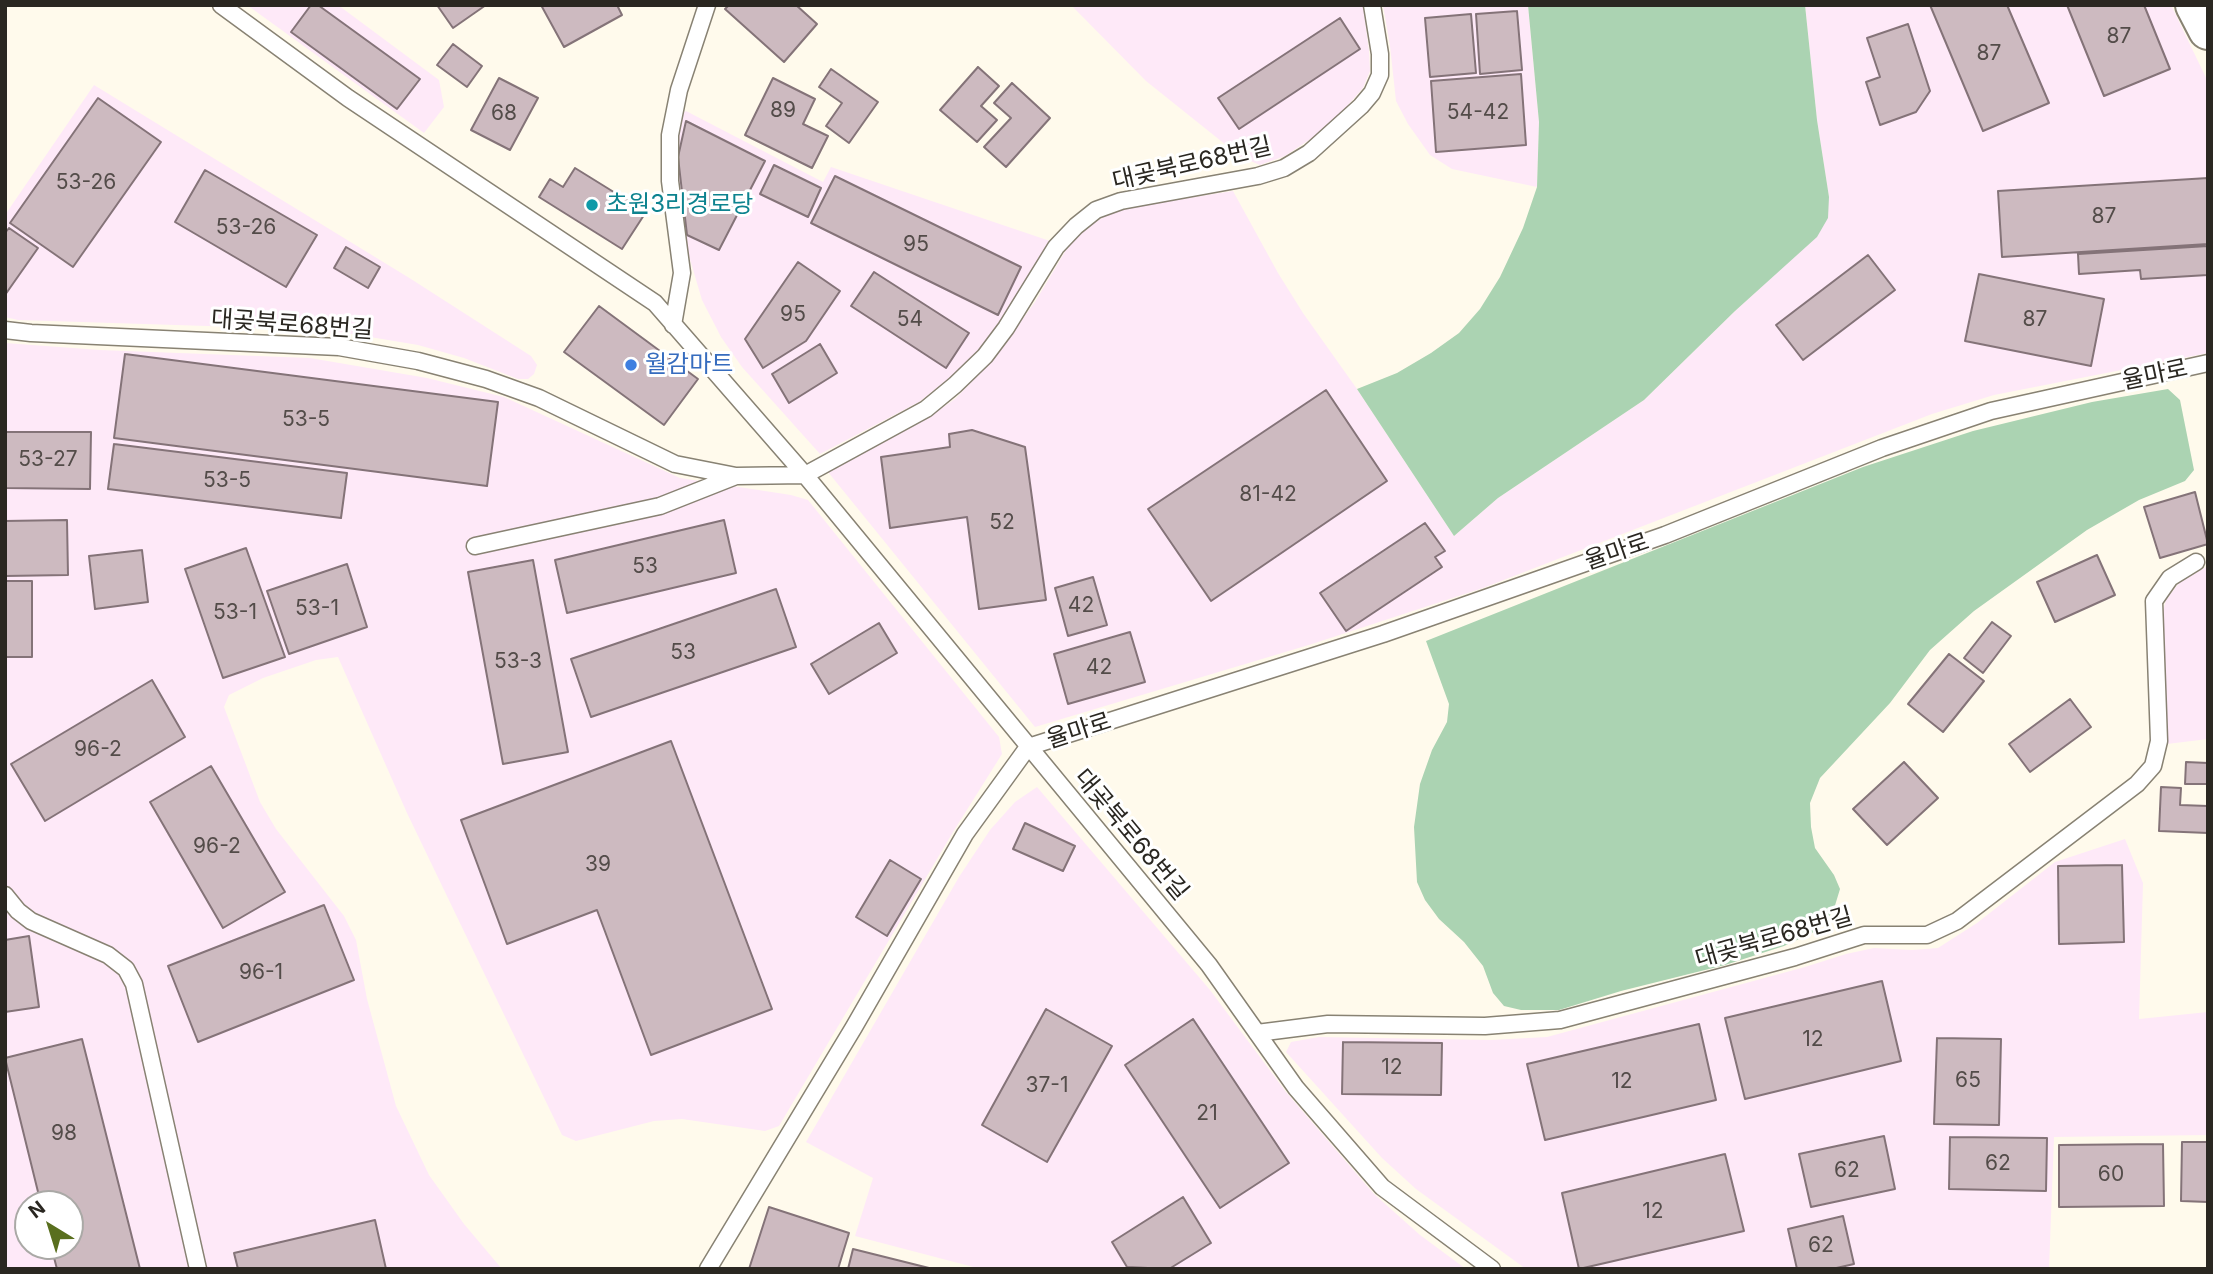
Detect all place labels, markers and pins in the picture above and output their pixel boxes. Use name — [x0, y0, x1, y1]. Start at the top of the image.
place label: 초원3리경로당 — [606, 191, 753, 219]
marker: 초원3리경로당 — [584, 197, 600, 213]
place label: 월감마트 — [645, 351, 733, 379]
marker: 월감마트 — [623, 357, 639, 373]

